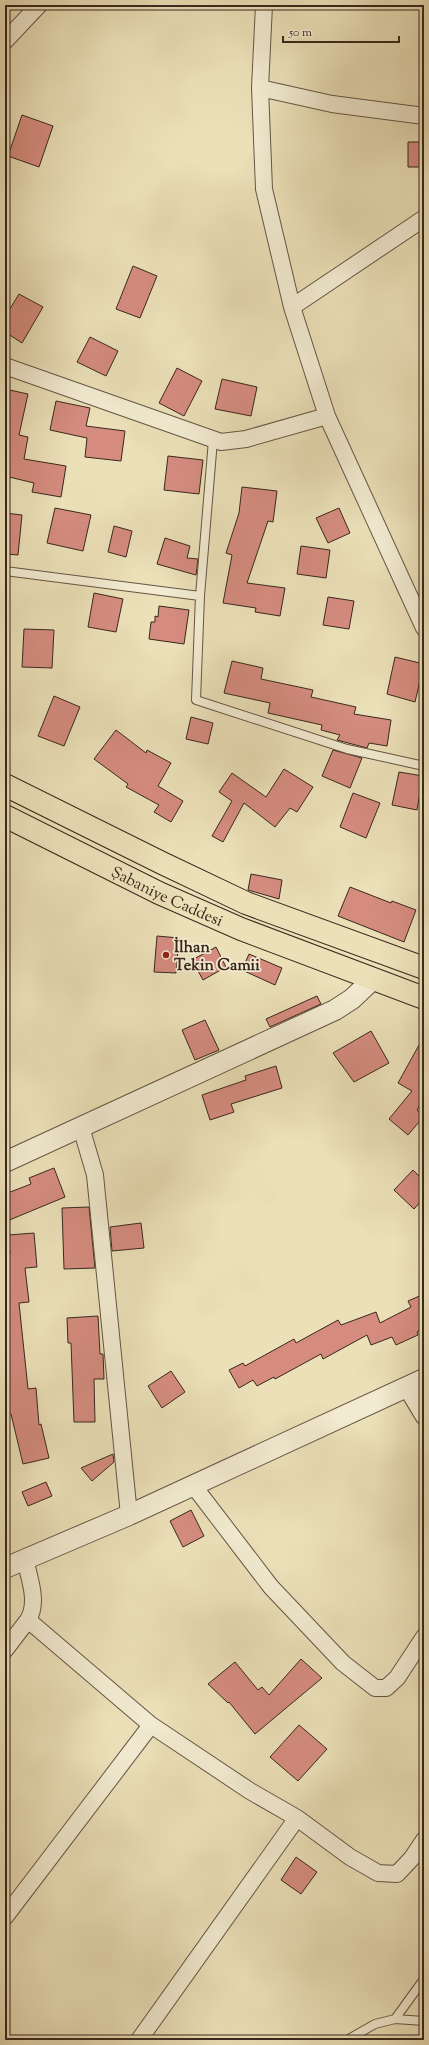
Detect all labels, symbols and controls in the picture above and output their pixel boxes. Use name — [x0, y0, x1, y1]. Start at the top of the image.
scale bar — [283, 18, 399, 44]
text: 50 m — [288, 24, 312, 42]
street label: Şabaniye Caddesi — [106, 862, 227, 934]
place label: İlhan Tekin Camii — [174, 936, 260, 978]
marker: İlhan Tekin Camii — [161, 950, 171, 960]

